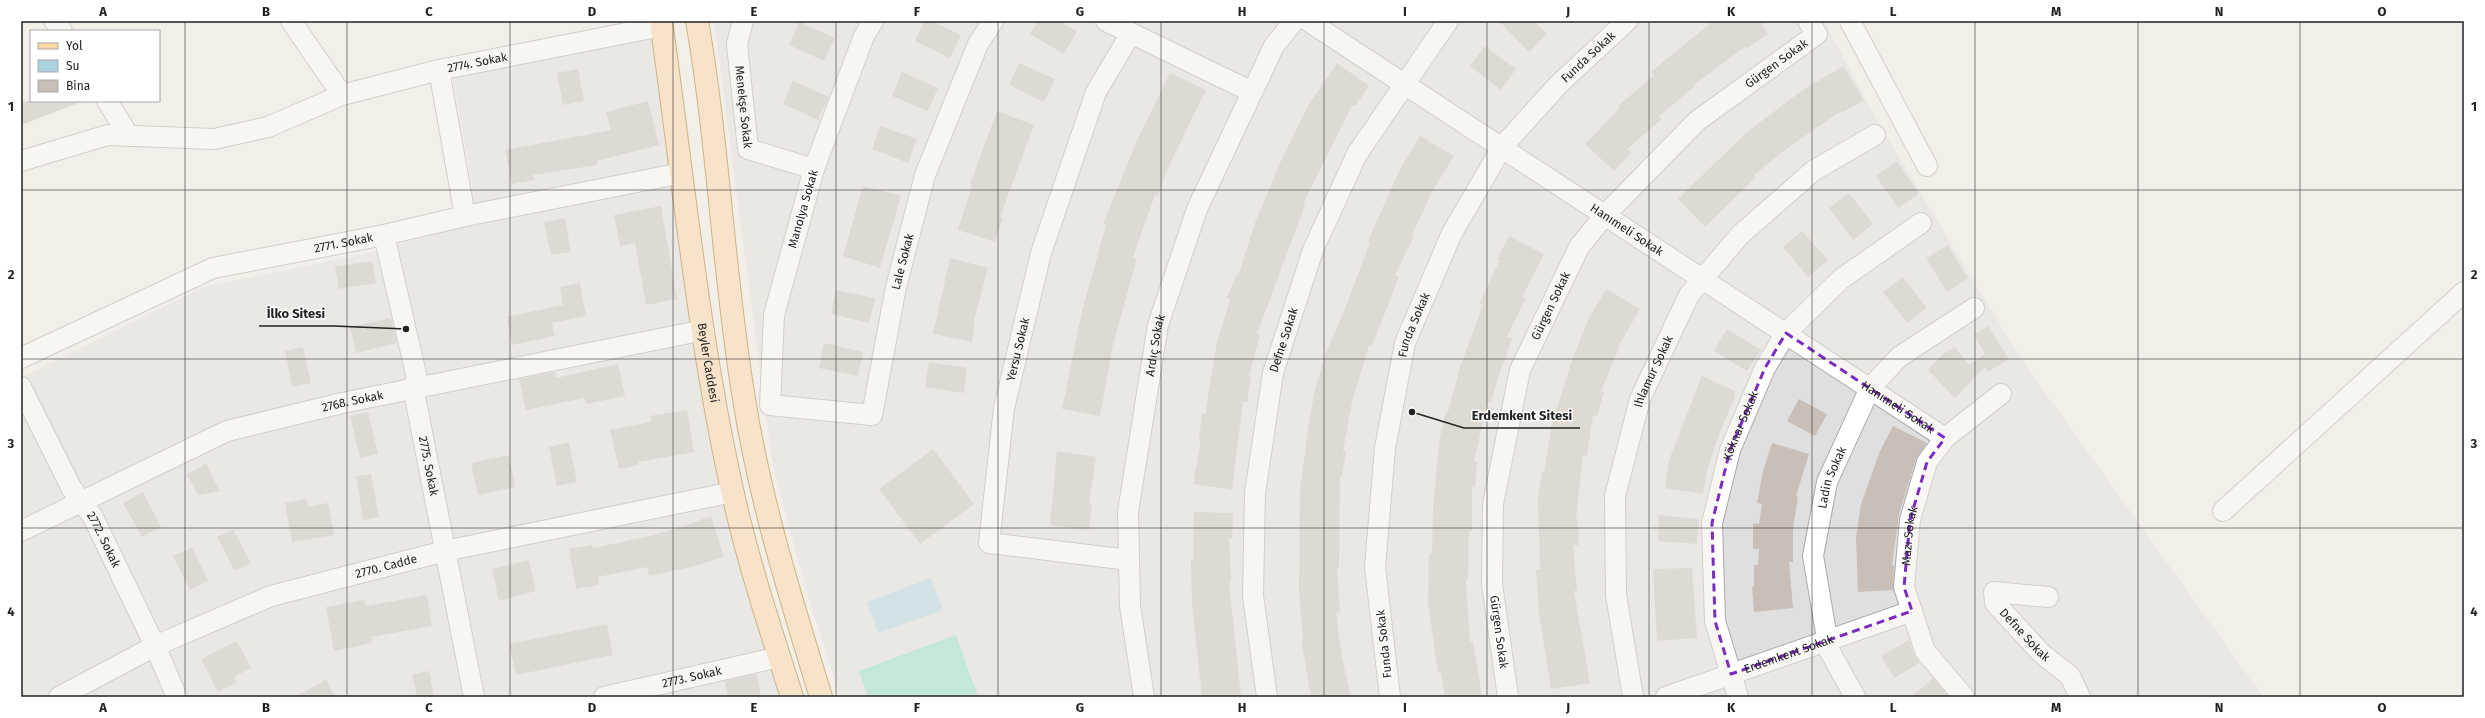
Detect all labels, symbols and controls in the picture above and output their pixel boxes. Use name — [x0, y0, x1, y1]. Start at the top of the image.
text: A — [98, 4, 107, 19]
text: B — [262, 4, 270, 19]
text: C — [425, 4, 433, 19]
text: D — [588, 4, 597, 19]
text: E — [751, 4, 758, 19]
text: F — [914, 4, 921, 19]
text: G — [1076, 4, 1084, 19]
text: H — [1238, 4, 1246, 19]
text: I — [1403, 4, 1407, 19]
text: J — [1565, 4, 1570, 19]
text: K — [1727, 4, 1736, 19]
text: L — [1890, 4, 1897, 19]
text: M — [2051, 4, 2061, 19]
text: N — [2215, 4, 2223, 19]
text: O — [2378, 4, 2387, 19]
street label: Funda Sokak — [1558, 28, 1619, 85]
legend — [30, 30, 160, 102]
street label: Gürgen Sokak — [1742, 36, 1811, 91]
text: Yol — [66, 39, 83, 53]
street label: 2774. Sokak — [446, 50, 509, 75]
text: Su — [66, 59, 80, 73]
street label: Menekşe Sokak — [732, 65, 755, 150]
text: Bina — [66, 79, 90, 93]
text: 1 — [8, 99, 14, 114]
text: 1 — [2471, 99, 2477, 114]
street label: Manolya Sokak — [785, 167, 821, 250]
street label: Hanımeli Sokak — [1588, 201, 1667, 259]
street label: 2771. Sokak — [313, 230, 375, 255]
street label: Lale Sokak — [889, 231, 917, 291]
text: 2 — [8, 267, 15, 282]
text: 2 — [2471, 267, 2478, 282]
street label: Gürgen Sokak — [1528, 269, 1573, 342]
street label: Funda Sokak — [1395, 290, 1433, 359]
callout: İlko Sitesi — [259, 301, 334, 326]
street label: Defne Sokak — [1267, 305, 1301, 374]
text: İlko Sitesi — [267, 306, 326, 321]
street label: Ardıç Sokak — [1143, 312, 1168, 377]
street label: Yersu Sokak — [1004, 315, 1033, 383]
street label: Beyler Caddesi — [695, 322, 722, 404]
street label: Ihlamur Sokak — [1631, 332, 1676, 409]
street label: Hanımeli Sokak — [1859, 378, 1938, 437]
street label: 2768. Sokak — [320, 388, 385, 415]
street label: Köknar Sokak — [1721, 388, 1762, 462]
callout: Erdemkent Sitesi — [1464, 403, 1580, 428]
text: Erdemkent Sitesi — [1472, 408, 1572, 423]
street label: 2775. Sokak — [416, 435, 441, 498]
text: 3 — [7, 436, 15, 451]
text: 3 — [2470, 436, 2478, 451]
street label: Ladin Sokak — [1815, 443, 1850, 510]
street label: Mazı Sokak — [1899, 504, 1921, 566]
street label: 2772. Sokak — [84, 509, 124, 571]
street label: 2770. Cadde — [354, 552, 419, 581]
street label: Gürgen Sokak — [1487, 594, 1511, 670]
text: 4 — [7, 604, 15, 619]
text: 4 — [2470, 604, 2478, 619]
street label: Defne Sokak — [1997, 606, 2053, 665]
street label: Funda Sokak — [1373, 608, 1395, 679]
street label: Erdemkent Sokak — [1742, 632, 1836, 676]
street label: 2773. Sokak — [661, 663, 724, 691]
text: A — [98, 700, 107, 715]
text: B — [262, 700, 270, 715]
text: C — [425, 700, 433, 715]
text: D — [588, 700, 597, 715]
text: E — [751, 700, 758, 715]
text: F — [914, 700, 921, 715]
text: G — [1076, 700, 1084, 715]
text: H — [1238, 700, 1246, 715]
text: I — [1403, 700, 1407, 715]
text: J — [1565, 700, 1570, 715]
text: K — [1727, 700, 1736, 715]
text: L — [1890, 700, 1897, 715]
text: M — [2051, 700, 2061, 715]
text: N — [2215, 700, 2223, 715]
text: O — [2378, 700, 2387, 715]

